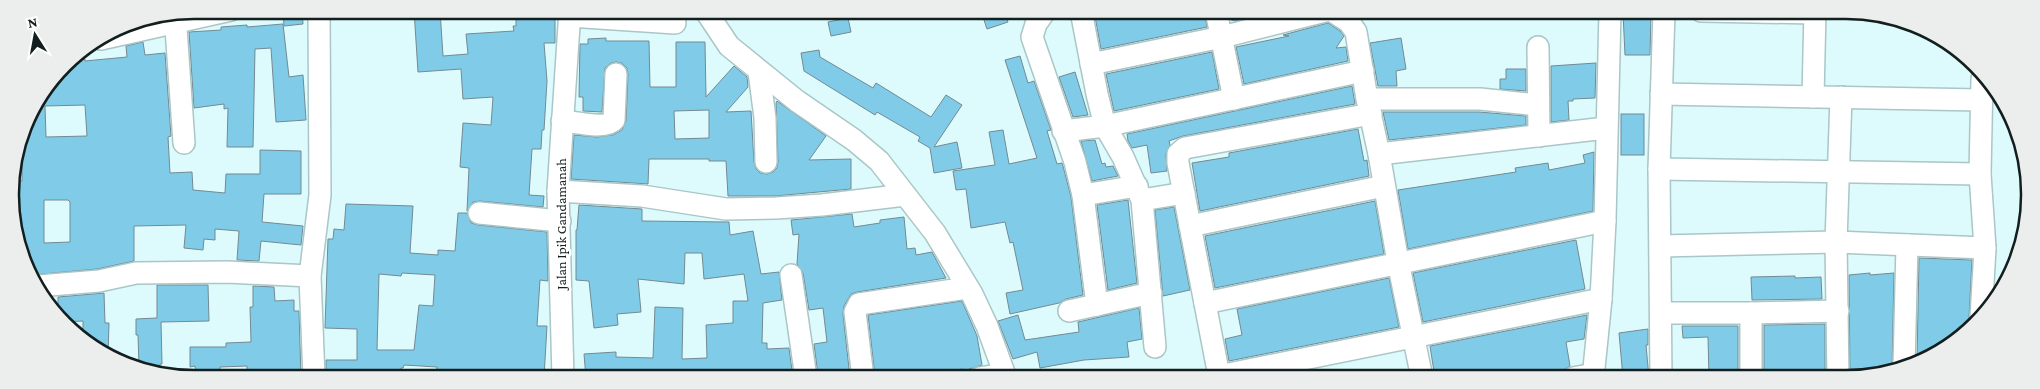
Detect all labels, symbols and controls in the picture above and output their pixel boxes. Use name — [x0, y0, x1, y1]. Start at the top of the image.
north arrow — [10, 10, 60, 60]
text: N — [26, 13, 39, 31]
street label: Jalan Ipik Gandamanah — [553, 158, 569, 292]

